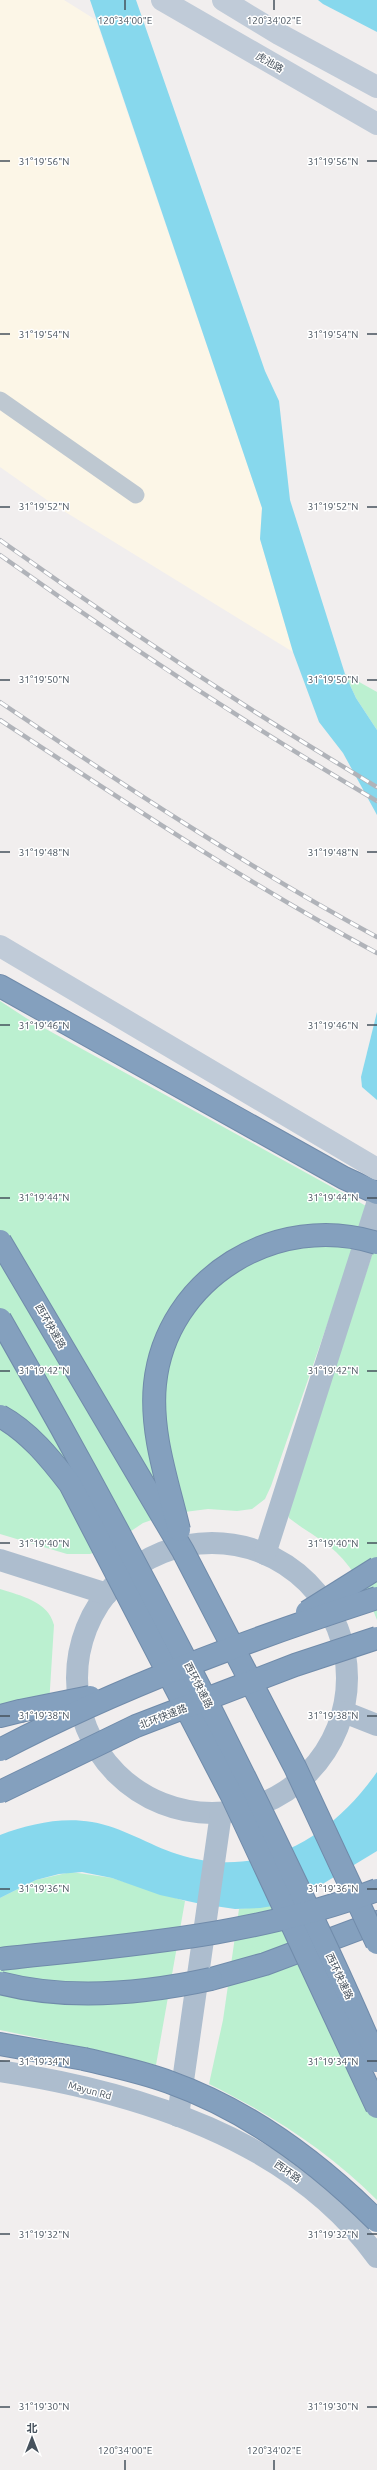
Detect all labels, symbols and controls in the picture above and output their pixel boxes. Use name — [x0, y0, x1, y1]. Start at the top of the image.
text: 120°34'00"E — [98, 15, 153, 26]
text: 120°34'02"E — [247, 15, 302, 26]
street label: 虎池路 — [254, 50, 285, 75]
text: 31°19'56"N — [19, 156, 69, 167]
text: 31°19'56"N — [308, 156, 358, 167]
text: 31°19'54"N — [19, 329, 69, 340]
text: 31°19'54"N — [308, 329, 358, 340]
text: 31°19'52"N — [19, 501, 69, 512]
text: 31°19'52"N — [308, 501, 358, 512]
text: 31°19'50"N — [19, 674, 69, 685]
text: 31°19'50"N — [308, 674, 358, 685]
text: 31°19'48"N — [19, 847, 69, 858]
text: 31°19'48"N — [308, 847, 358, 858]
text: 31°19'46"N — [19, 1020, 69, 1031]
text: 31°19'46"N — [308, 1020, 358, 1031]
text: 31°19'44"N — [19, 1192, 69, 1203]
text: 31°19'44"N — [308, 1192, 358, 1203]
street label: 西环快速路 — [33, 1302, 68, 1351]
text: 31°19'42"N — [19, 1365, 69, 1376]
text: 31°19'42"N — [308, 1365, 358, 1376]
text: 31°19'40"N — [19, 1538, 69, 1549]
text: 31°19'40"N — [308, 1538, 358, 1549]
street label: 西环快速路 — [182, 1660, 215, 1710]
street label: 北环快速路 — [138, 1702, 188, 1731]
text: 31°19'38"N — [19, 1710, 69, 1721]
text: 31°19'38"N — [308, 1710, 358, 1721]
text: 31°19'36"N — [19, 1883, 69, 1894]
text: 31°19'36"N — [308, 1883, 358, 1894]
street label: 西环快速路 — [324, 1951, 355, 2001]
text: 31°19'34"N — [19, 2056, 69, 2067]
text: 31°19'34"N — [308, 2056, 358, 2067]
street label: Mayun Rd — [67, 2079, 113, 2102]
street label: 西环路 — [272, 2158, 303, 2185]
text: 31°19'32"N — [19, 2229, 69, 2240]
text: 31°19'32"N — [308, 2229, 358, 2240]
text: 31°19'30"N — [19, 2401, 69, 2412]
text: 31°19'30"N — [308, 2401, 358, 2412]
north arrow — [12, 2418, 52, 2458]
text: 北 — [27, 2422, 38, 2434]
text: 120°34'00"E — [98, 2445, 153, 2456]
text: 120°34'02"E — [247, 2445, 302, 2456]

